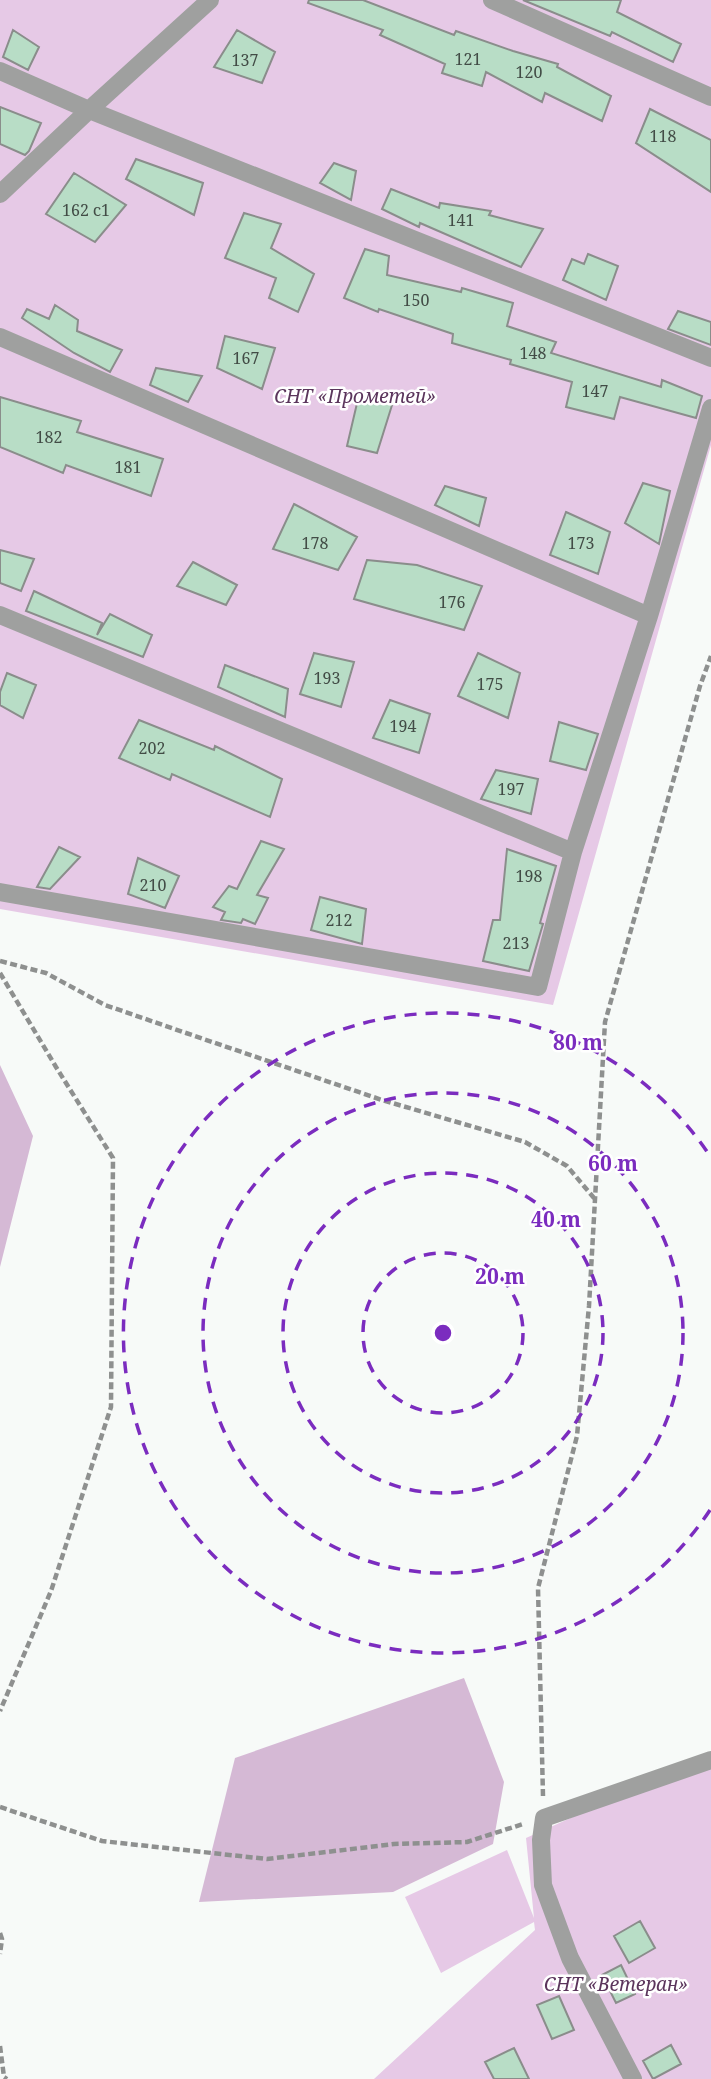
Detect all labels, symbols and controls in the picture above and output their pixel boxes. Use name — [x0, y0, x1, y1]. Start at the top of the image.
house number: 121 — [455, 48, 481, 70]
house number: 137 — [232, 49, 258, 71]
house number: 120 — [516, 61, 542, 83]
house number: 118 — [650, 125, 676, 147]
house number: 162 с1 — [62, 199, 110, 221]
house number: 141 — [448, 209, 474, 231]
house number: 150 — [403, 289, 429, 311]
house number: 148 — [520, 342, 546, 364]
house number: 167 — [233, 347, 259, 369]
house number: 147 — [582, 380, 608, 402]
park label: СНТ «Прометей» — [274, 383, 436, 409]
house number: 182 — [36, 426, 62, 448]
house number: 181 — [115, 456, 141, 478]
house number: 178 — [302, 532, 328, 554]
house number: 173 — [568, 532, 594, 554]
house number: 176 — [439, 591, 465, 613]
house number: 193 — [314, 667, 340, 689]
house number: 175 — [477, 673, 503, 695]
house number: 194 — [390, 715, 416, 737]
house number: 202 — [139, 737, 165, 759]
house number: 197 — [498, 778, 524, 800]
house number: 198 — [516, 865, 542, 887]
house number: 210 — [140, 874, 166, 896]
house number: 212 — [326, 909, 352, 931]
house number: 213 — [503, 932, 529, 954]
text: 80 m — [553, 1028, 603, 1056]
text: 60 m — [588, 1149, 638, 1177]
text: 40 m — [531, 1205, 581, 1233]
text: 20 m — [475, 1262, 525, 1290]
centre of rings — [431, 1321, 455, 1345]
park label: СНТ «Ветеран» — [544, 1971, 688, 1997]

